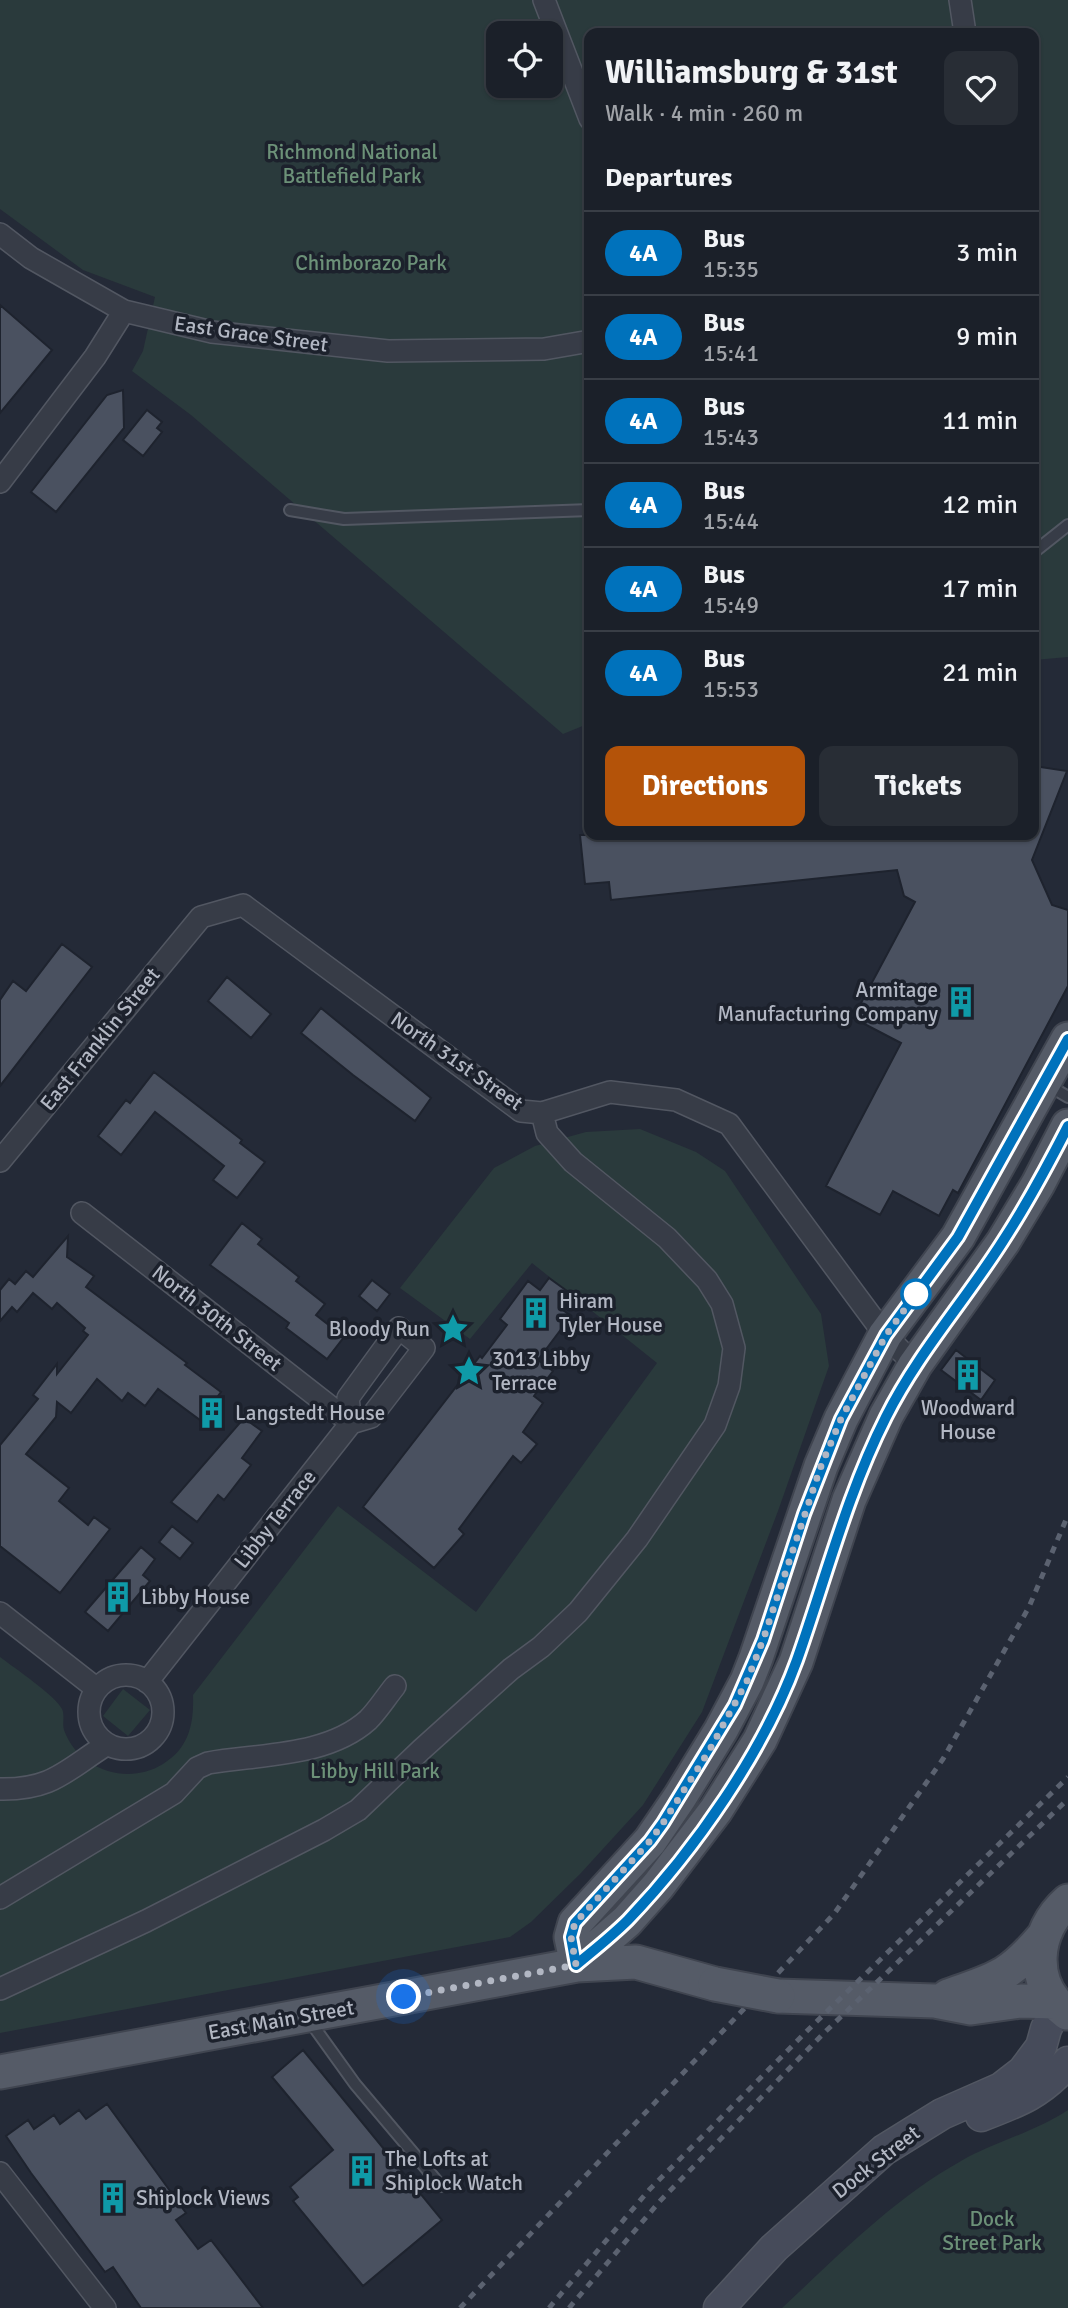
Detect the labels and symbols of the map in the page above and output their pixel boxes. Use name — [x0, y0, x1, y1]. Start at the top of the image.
park label: Richmond National Battlefield Park — [266, 139, 438, 189]
park label: Chimborazo Park — [295, 250, 447, 276]
street label: East Grace Street — [173, 310, 329, 358]
street label: East Franklin Street — [34, 962, 166, 1116]
place label: Armitage Manufacturing Company — [717, 977, 938, 1027]
building icon: Armitage Manufacturing Company — [944, 985, 978, 1019]
street label: North 31st Street — [386, 1006, 528, 1116]
street label: North 30th Street — [147, 1259, 287, 1377]
unlabelled marker — [901, 1279, 931, 1309]
place label: Hiram Tyler House — [559, 1288, 663, 1338]
building icon: Hiram Tyler House — [519, 1296, 553, 1330]
place icon: Bloody Run — [436, 1312, 470, 1346]
place label: Bloody Run — [329, 1316, 430, 1342]
place label: 3013 Libby Terrace — [492, 1346, 590, 1396]
place icon: 3013 Libby Terrace — [452, 1354, 486, 1388]
building icon: Woodward House — [951, 1358, 985, 1392]
place label: Woodward House — [921, 1395, 1015, 1445]
building icon: Langstedt House — [195, 1396, 229, 1430]
place label: Langstedt House — [235, 1400, 385, 1426]
street label: Libby Terrace — [228, 1464, 322, 1574]
building icon: Libby House — [101, 1580, 135, 1614]
place label: Libby House — [141, 1584, 250, 1610]
park label: Libby Hill Park — [310, 1758, 440, 1784]
your location — [386, 1979, 421, 2014]
street label: East Main Street — [206, 1994, 356, 2046]
street label: Dock Street — [827, 2120, 925, 2204]
place label: The Lofts at Shiplock Watch — [385, 2146, 523, 2196]
building icon: The Lofts at Shiplock Watch — [345, 2154, 379, 2188]
building icon: Shiplock Views — [96, 2181, 130, 2215]
place label: Shiplock Views — [136, 2185, 270, 2211]
park label: Dock Street Park — [942, 2206, 1042, 2256]

